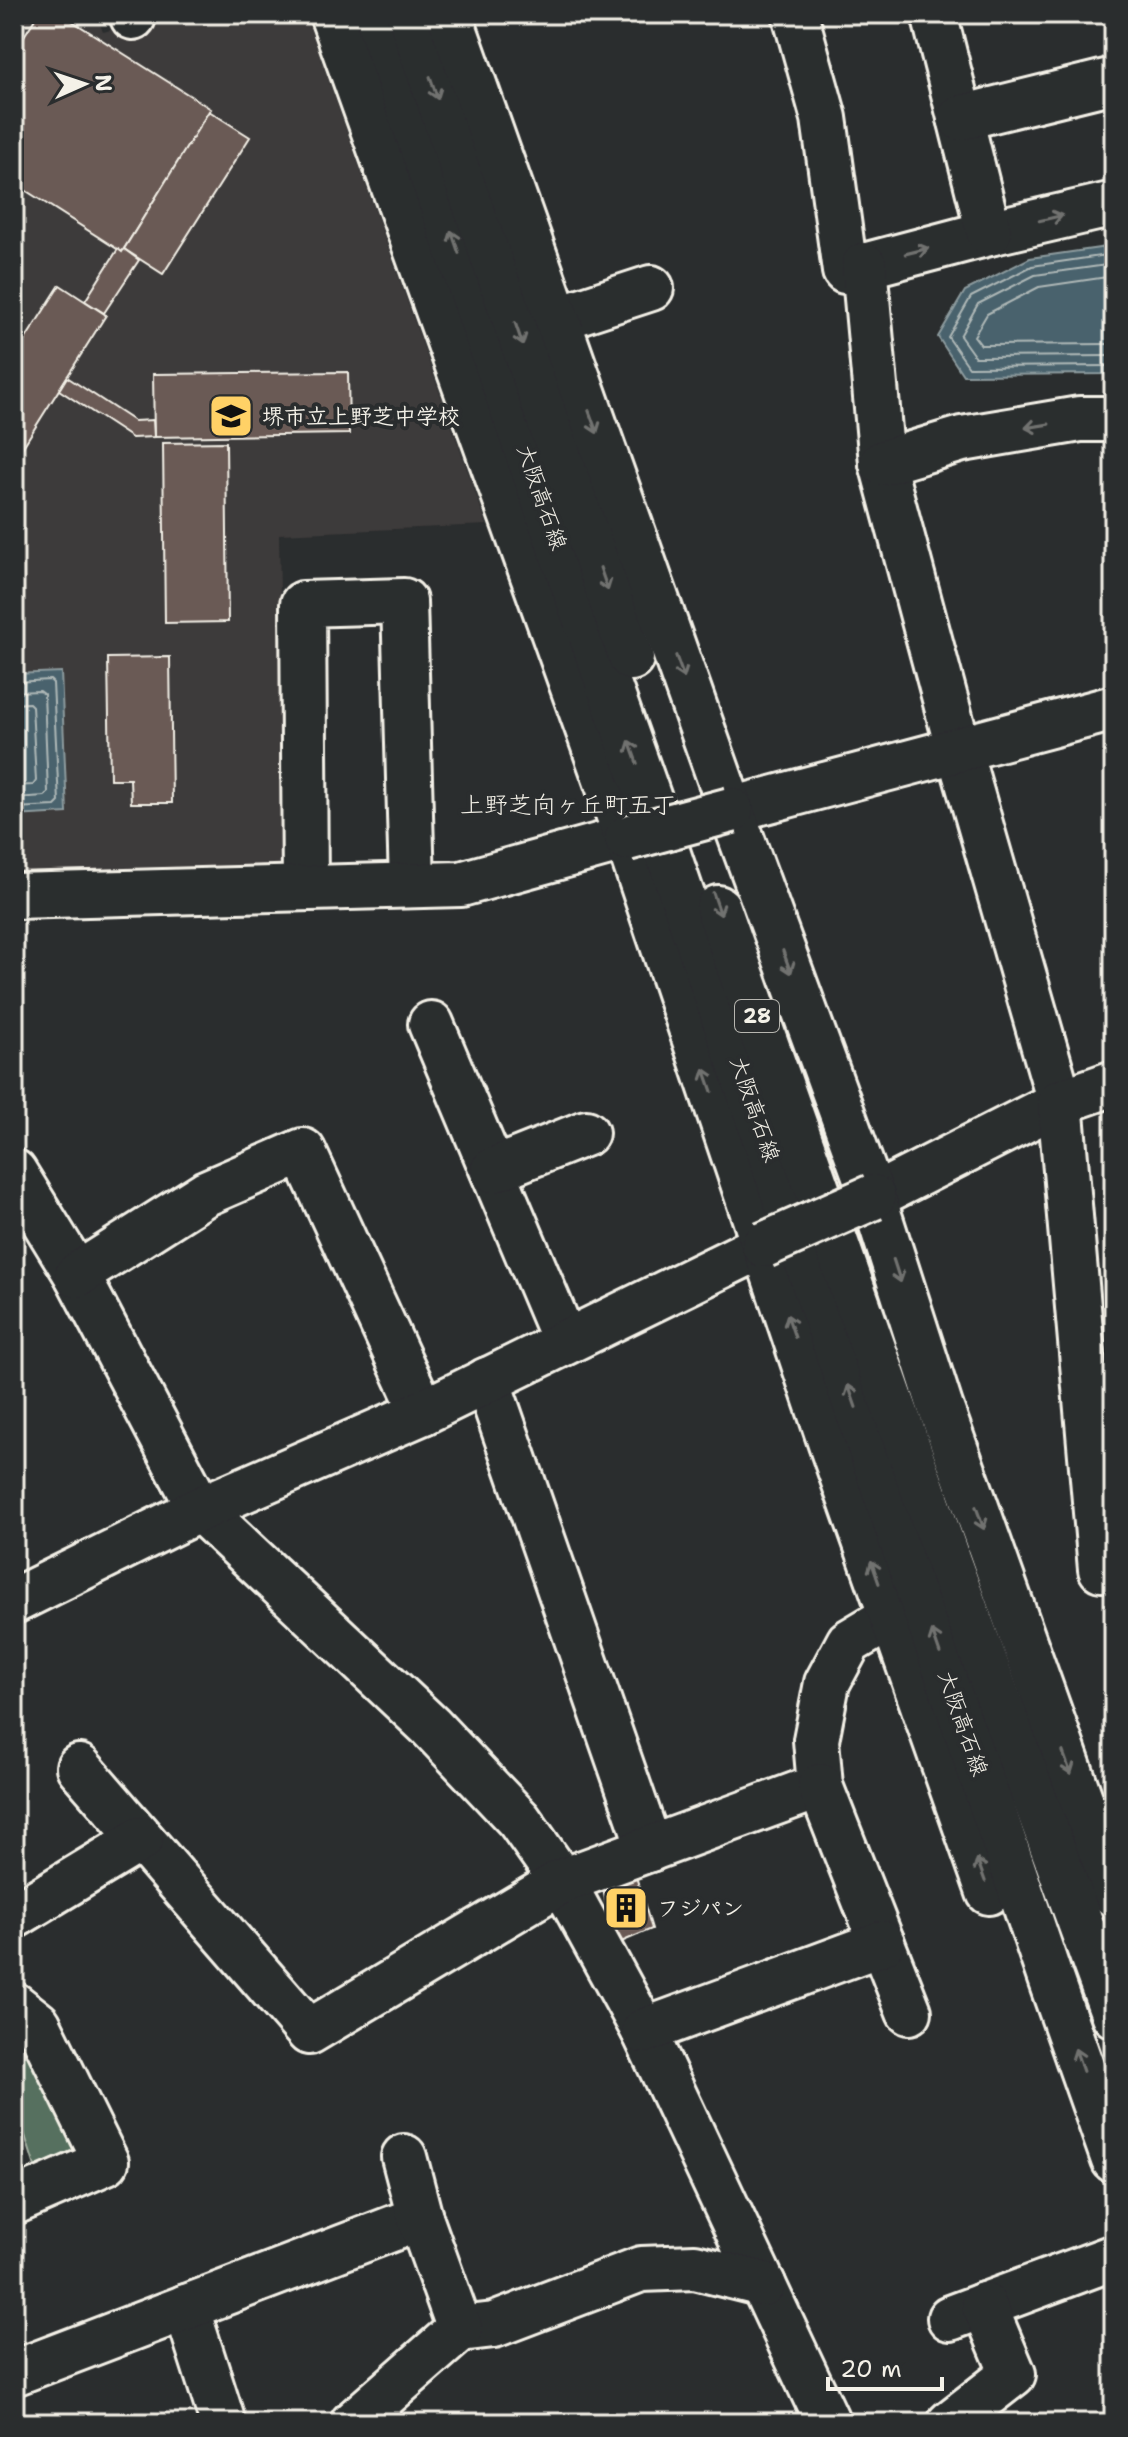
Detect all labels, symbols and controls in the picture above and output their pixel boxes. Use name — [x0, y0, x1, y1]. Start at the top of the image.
north arrow — [44, 44, 124, 124]
text: N — [89, 74, 118, 92]
one-way arrow — [428, 75, 443, 100]
one-way arrow — [1038, 210, 1064, 225]
one-way arrow — [446, 230, 461, 255]
one-way arrow — [903, 243, 929, 258]
one-way arrow — [513, 321, 528, 346]
school or university icon: 堺市立上野芝中学校 — [207, 392, 255, 440]
place label: 堺市立上野芝中学校 — [262, 402, 460, 431]
one-way arrow — [587, 410, 601, 434]
one-way arrow — [1024, 420, 1050, 435]
street label: 大阪高石線 — [510, 440, 574, 554]
one-way arrow — [598, 567, 612, 591]
one-way arrow — [674, 654, 688, 679]
one-way arrow — [624, 740, 639, 765]
district label: 上野芝向ヶ丘町五丁 — [460, 789, 676, 821]
one-way arrow — [711, 891, 725, 916]
one-way arrow — [781, 950, 795, 974]
road number: 28 — [735, 1000, 779, 1032]
street label: 大阪高石線 — [723, 1052, 787, 1166]
one-way arrow — [700, 1068, 715, 1093]
one-way arrow — [890, 1258, 905, 1284]
one-way arrow — [783, 1314, 798, 1339]
one-way arrow — [844, 1383, 859, 1408]
one-way arrow — [973, 1505, 988, 1530]
one-way arrow — [867, 1560, 882, 1585]
one-way arrow — [927, 1630, 942, 1655]
street label: 大阪高石線 — [931, 1666, 995, 1780]
one-way arrow — [1061, 1750, 1075, 1774]
one-way arrow — [973, 1858, 988, 1883]
building icon: フジパン — [602, 1884, 650, 1932]
place label: フジパン — [657, 1894, 744, 1923]
one-way arrow — [1070, 2048, 1085, 2073]
scale bar — [828, 2341, 942, 2391]
text: 20 m — [840, 2353, 902, 2385]

